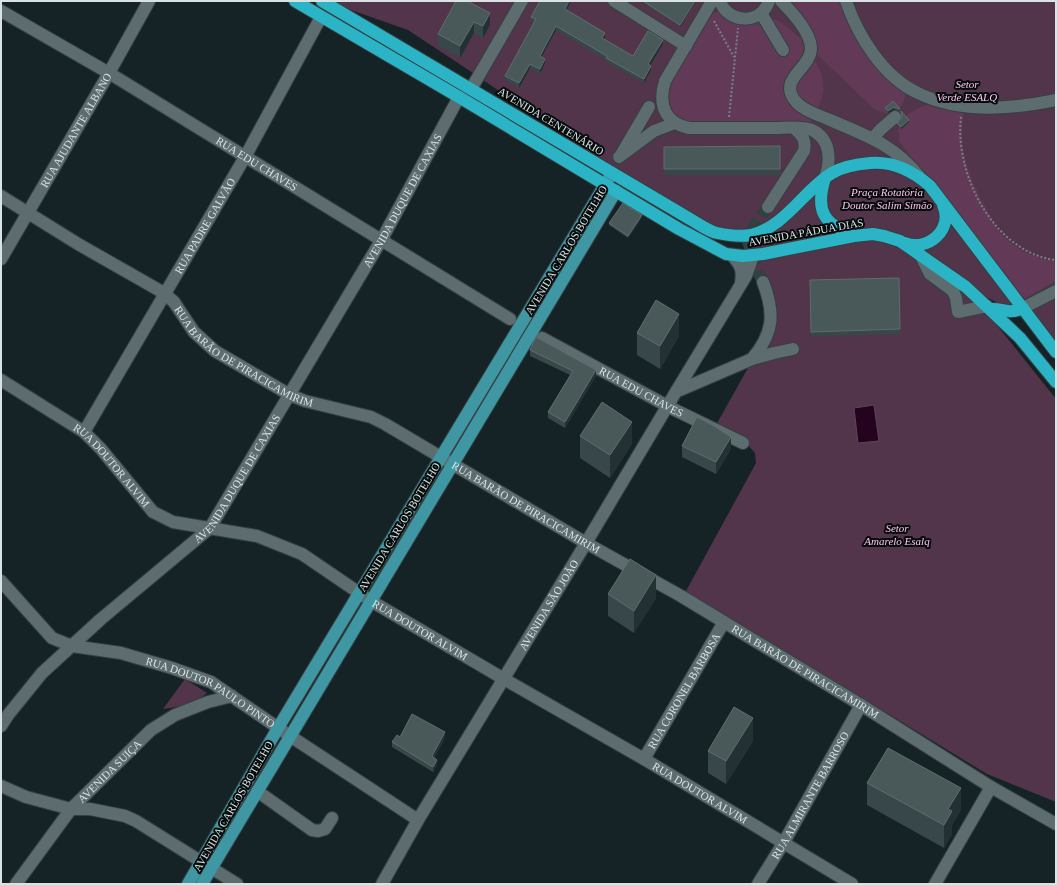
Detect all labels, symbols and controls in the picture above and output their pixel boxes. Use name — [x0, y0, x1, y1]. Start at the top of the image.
street label: RUA AJUDANTE ALBANO — [38, 71, 114, 190]
park label: Setor Verde ESALQ — [937, 78, 997, 103]
street label: AVENIDA CENTENÁRIO — [496, 85, 606, 157]
street label: AVENIDA DUQUE DE CAXIAS — [361, 132, 444, 269]
street label: RUA EDU CHAVES — [214, 134, 300, 193]
street label: RUA PADRE GALVÃO — [172, 176, 237, 276]
street label: AVENIDA CARLOS BOTELHO — [523, 183, 609, 317]
park label: Praça Rotatória Doutor Salim Simão — [841, 186, 932, 211]
street label: AVENIDA PÁDUA DIAS — [748, 216, 864, 248]
street label: RUA BARÃO DE PIRACICAMIRIM — [172, 304, 315, 409]
street label: RUA EDU CHAVES — [597, 364, 685, 419]
street label: AVENIDA DUQUE DE CAXIAS — [191, 412, 282, 545]
street label: RUA DOUTOR ALVIM — [71, 421, 152, 509]
street label: RUA BARÃO DE PIRACICAMIRIM — [450, 459, 602, 556]
street label: AVENIDA CARLOS BOTELHO — [356, 460, 442, 594]
park label: Setor Amarelo Esalq — [863, 522, 930, 547]
street label: AVENIDA SÃO JOÃO — [516, 557, 581, 652]
street label: RUA DOUTOR ALVIM — [370, 597, 470, 662]
street label: RUA BARÃO DE PIRACICAMIRIM — [730, 622, 881, 721]
street label: RUA CORONEL BARBOSA — [645, 631, 722, 751]
street label: RUA DOUTOR PAULO PINTO — [144, 655, 277, 730]
street label: RUA ALMIRANTE BARROSO — [769, 729, 851, 861]
street label: AVENIDA SUIÇA — [75, 737, 144, 805]
street label: AVENIDA CARLOS BOTELHO — [191, 739, 275, 873]
street label: RUA DOUTOR ALVIM — [651, 760, 750, 826]

